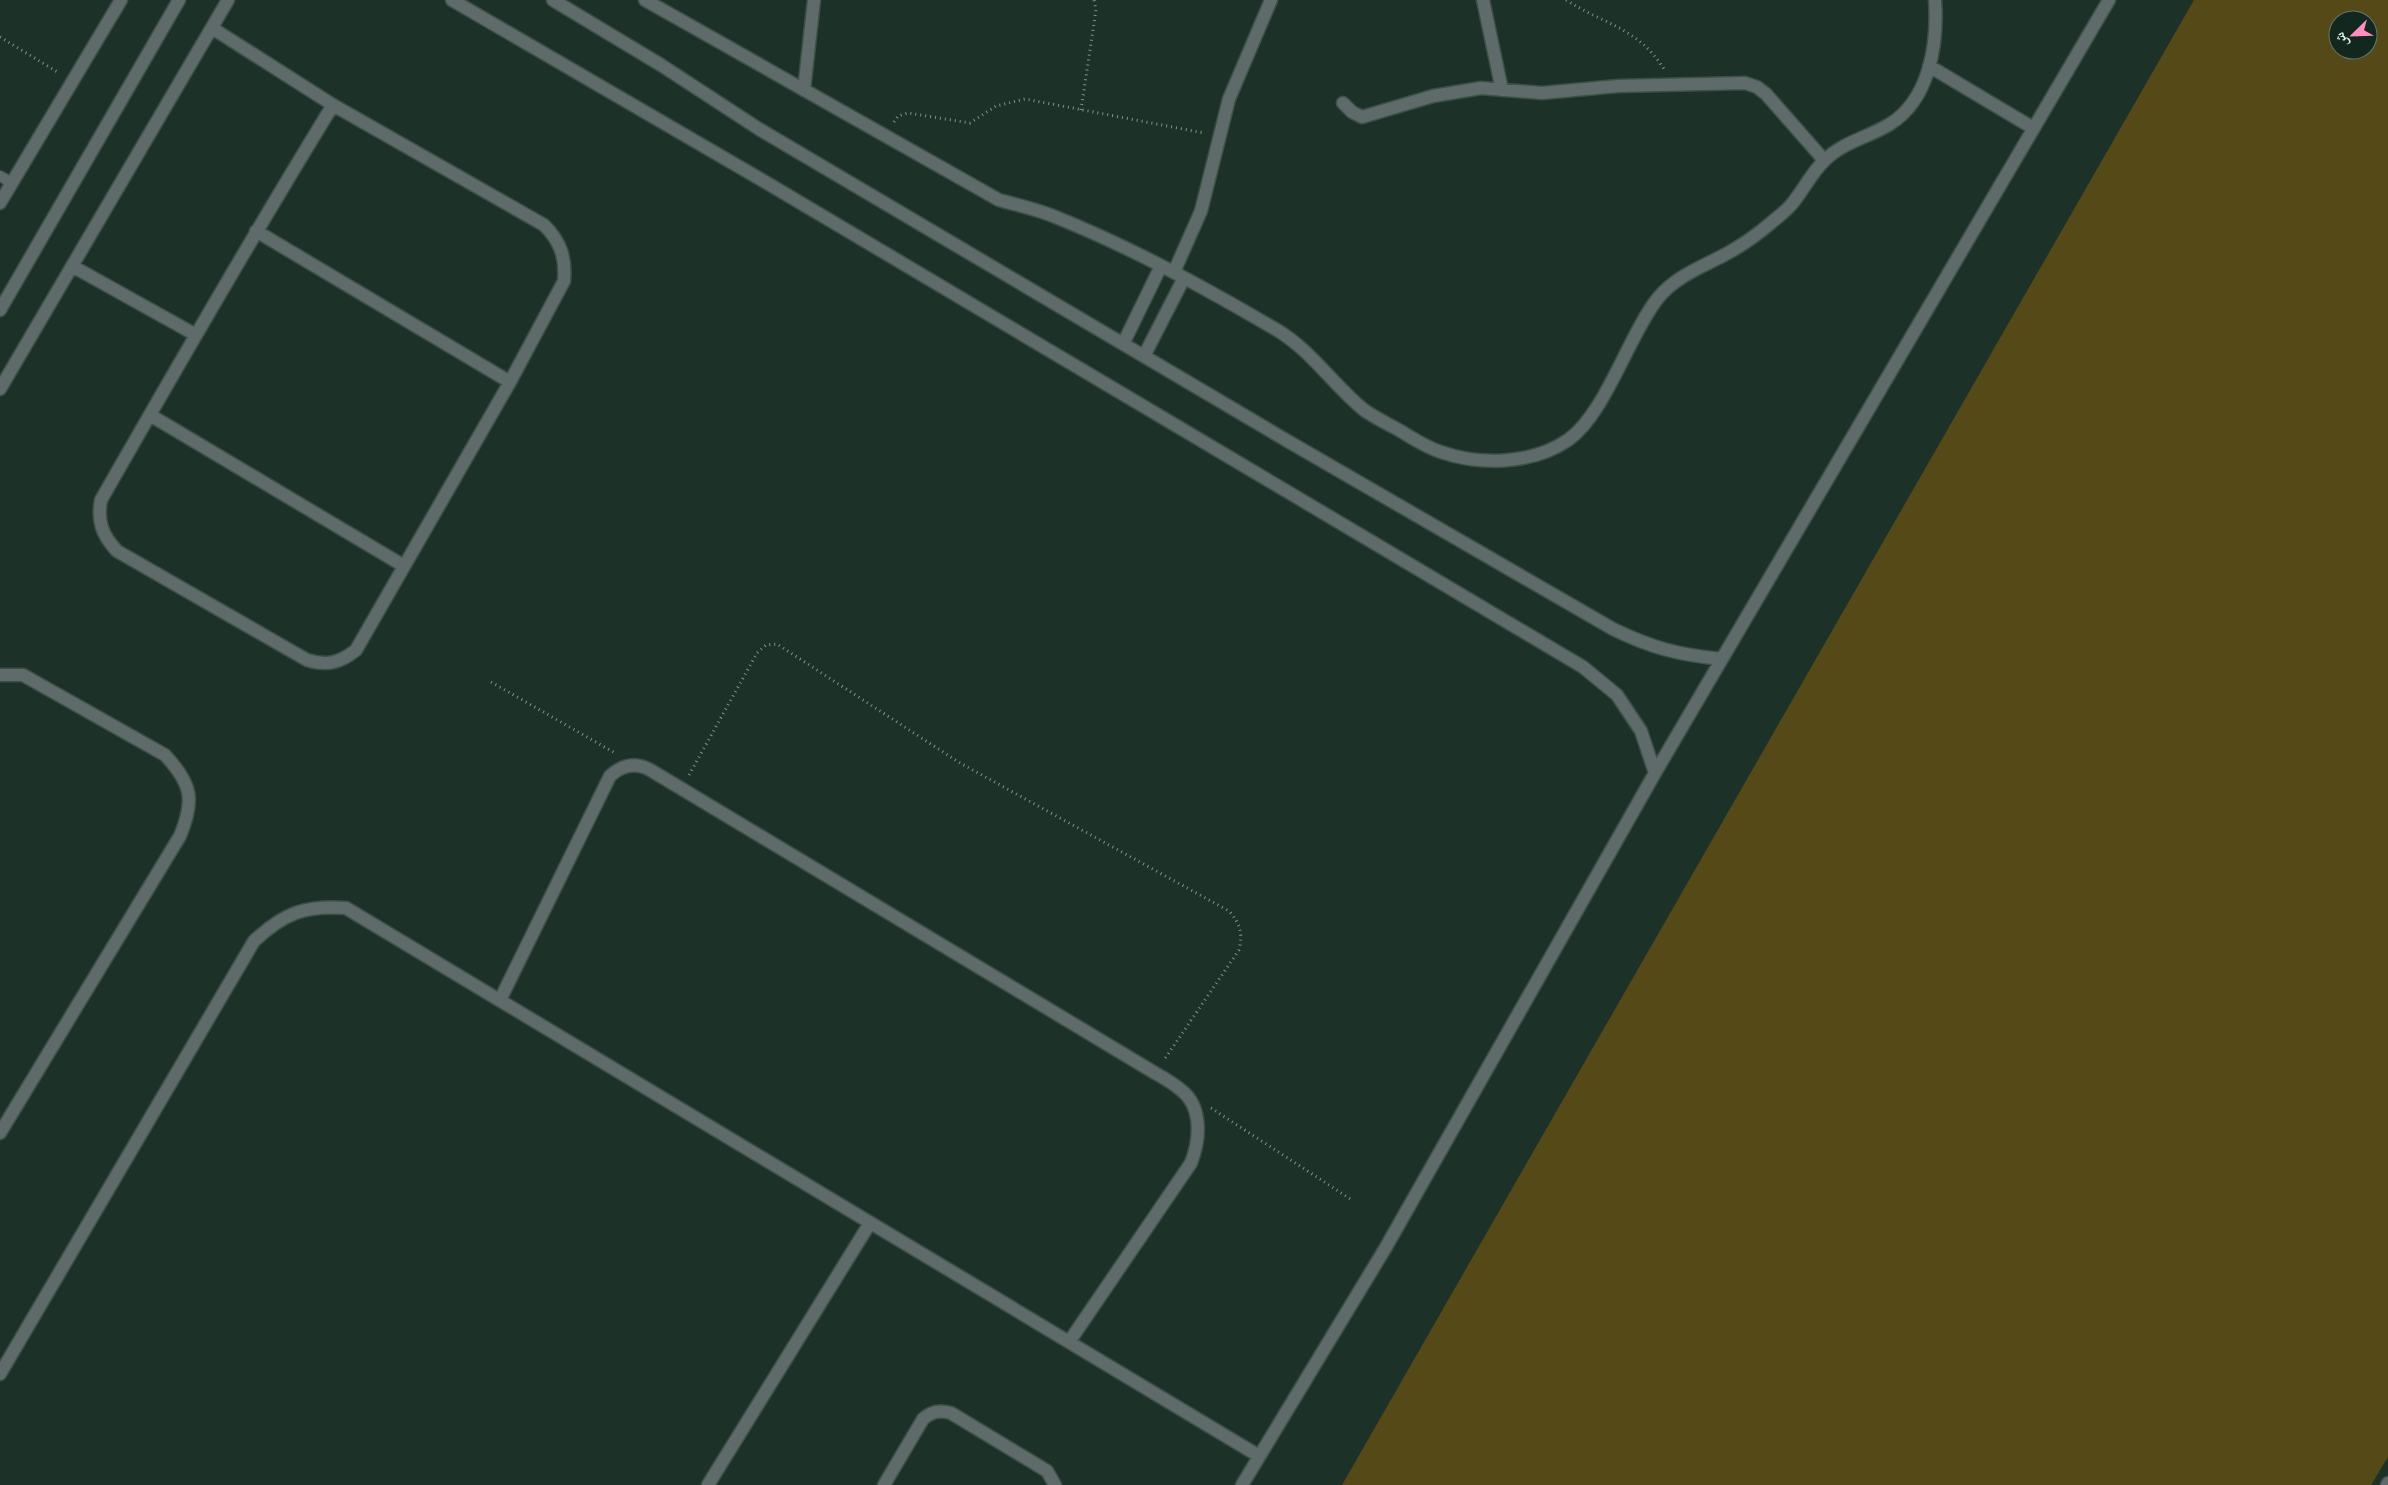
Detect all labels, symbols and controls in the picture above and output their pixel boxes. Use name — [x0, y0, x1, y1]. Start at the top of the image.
north arrow — [2328, 10, 2378, 60]
text: ش — [2330, 30, 2352, 50]

